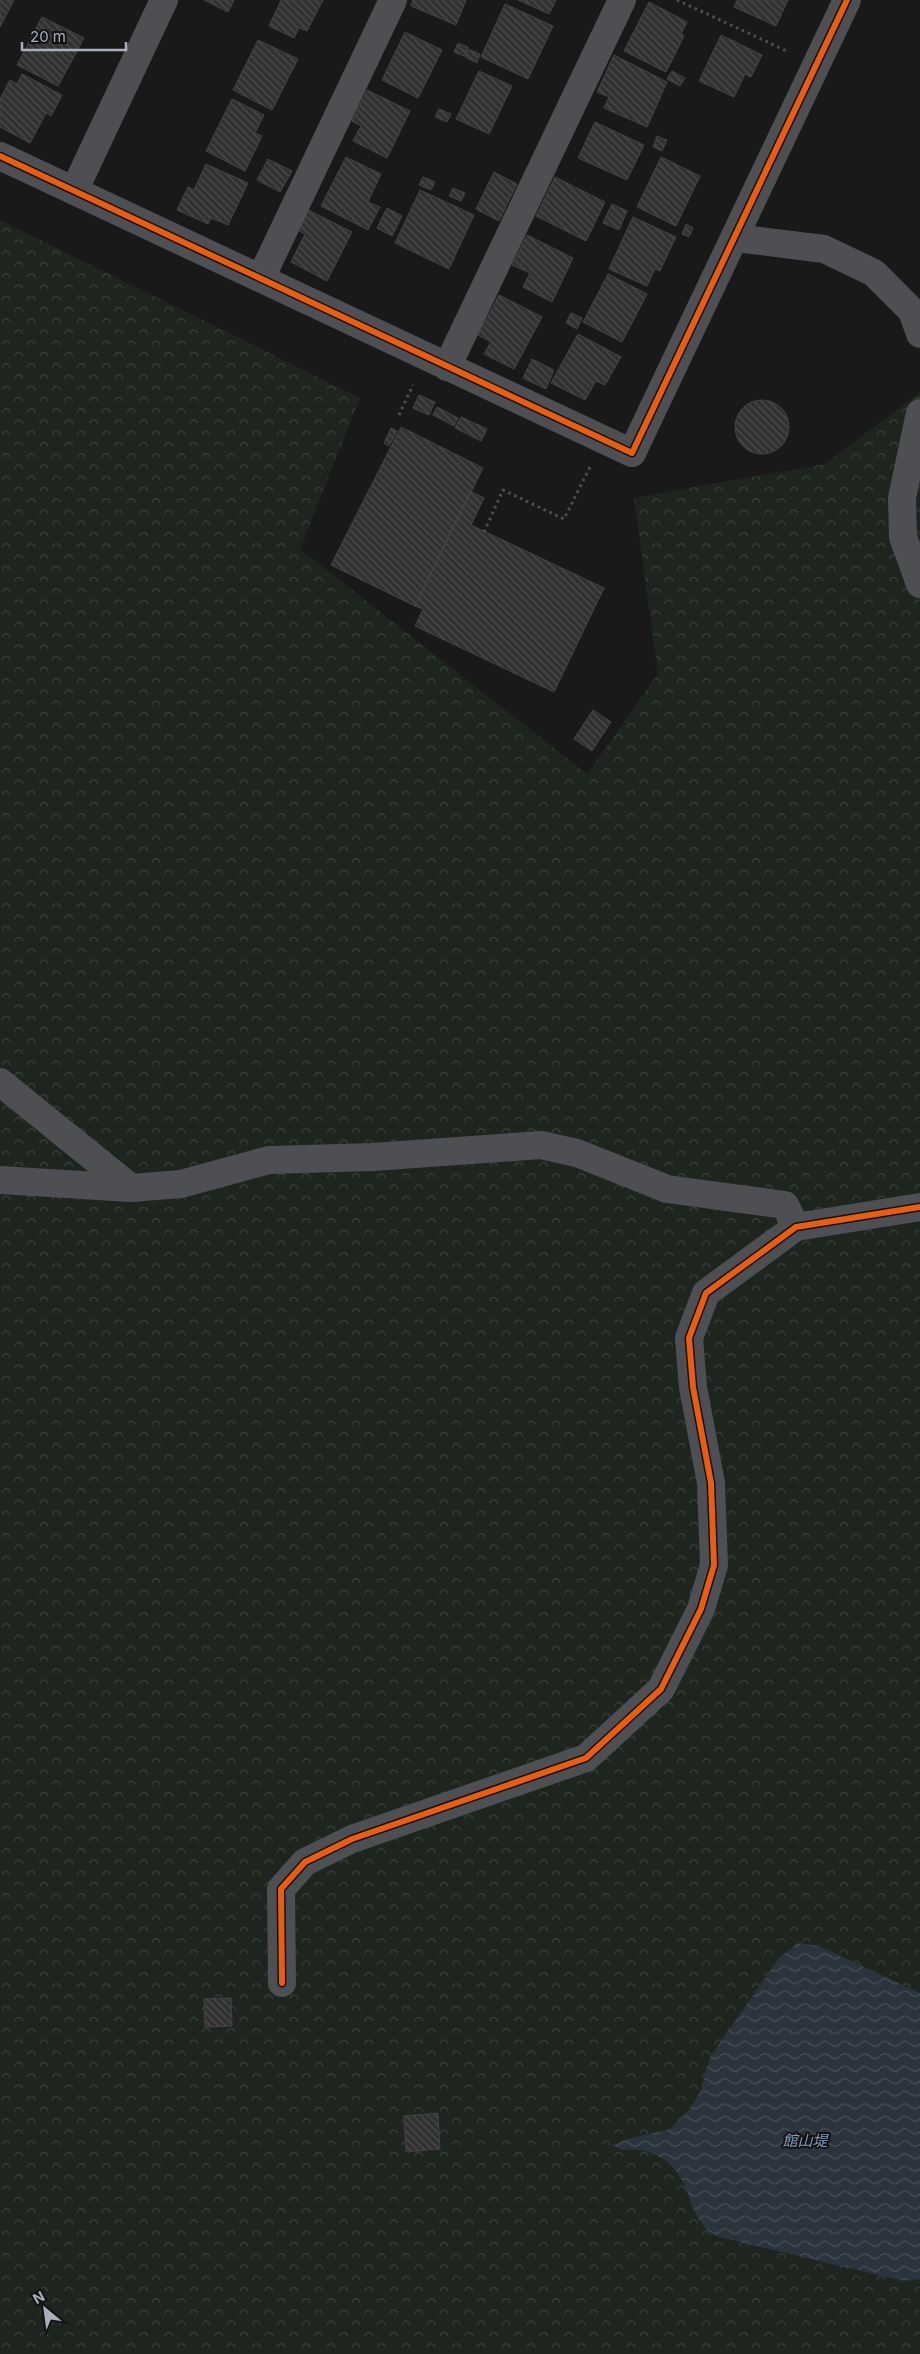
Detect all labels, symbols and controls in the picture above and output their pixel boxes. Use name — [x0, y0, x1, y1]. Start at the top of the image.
scale bar — [22, 20, 126, 52]
text: 20 m — [30, 27, 66, 46]
water label: 館山堤 — [782, 2131, 829, 2150]
north arrow — [20, 2284, 70, 2334]
text: N — [30, 2287, 47, 2307]

